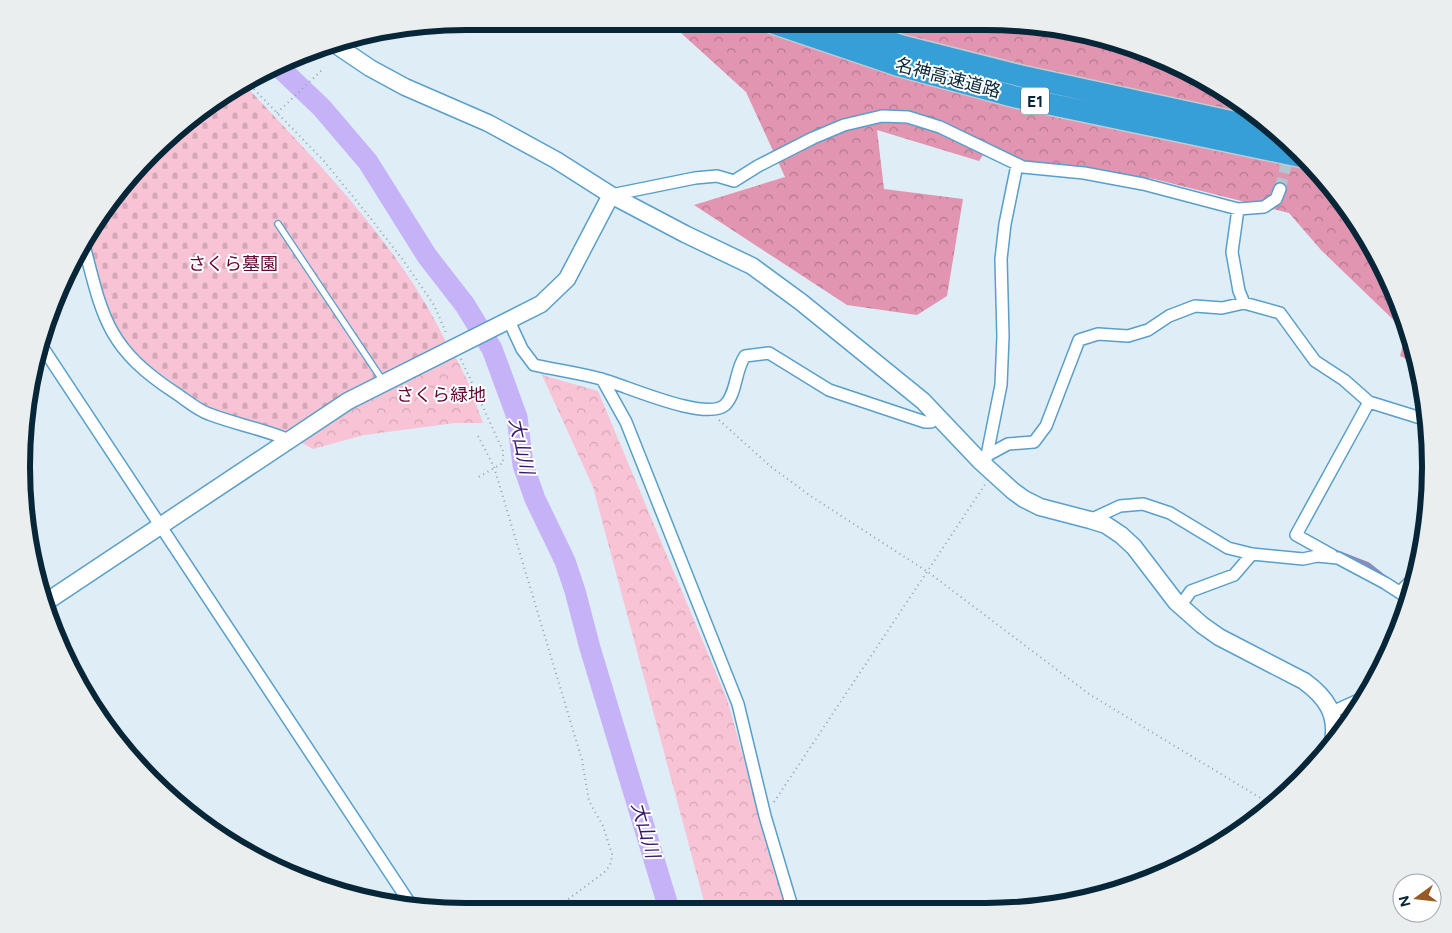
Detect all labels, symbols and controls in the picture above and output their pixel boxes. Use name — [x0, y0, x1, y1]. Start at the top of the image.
street label: 名神高速道路 — [893, 53, 1003, 103]
road number: E1 — [1021, 88, 1049, 114]
park label: さくら墓園 — [188, 253, 278, 275]
park label: さくら緑地 — [396, 384, 486, 406]
water label: 大山川 — [504, 416, 539, 478]
water label: 大山川 — [627, 800, 665, 863]
north arrow — [1392, 873, 1442, 923]
text: N — [1395, 894, 1415, 909]

